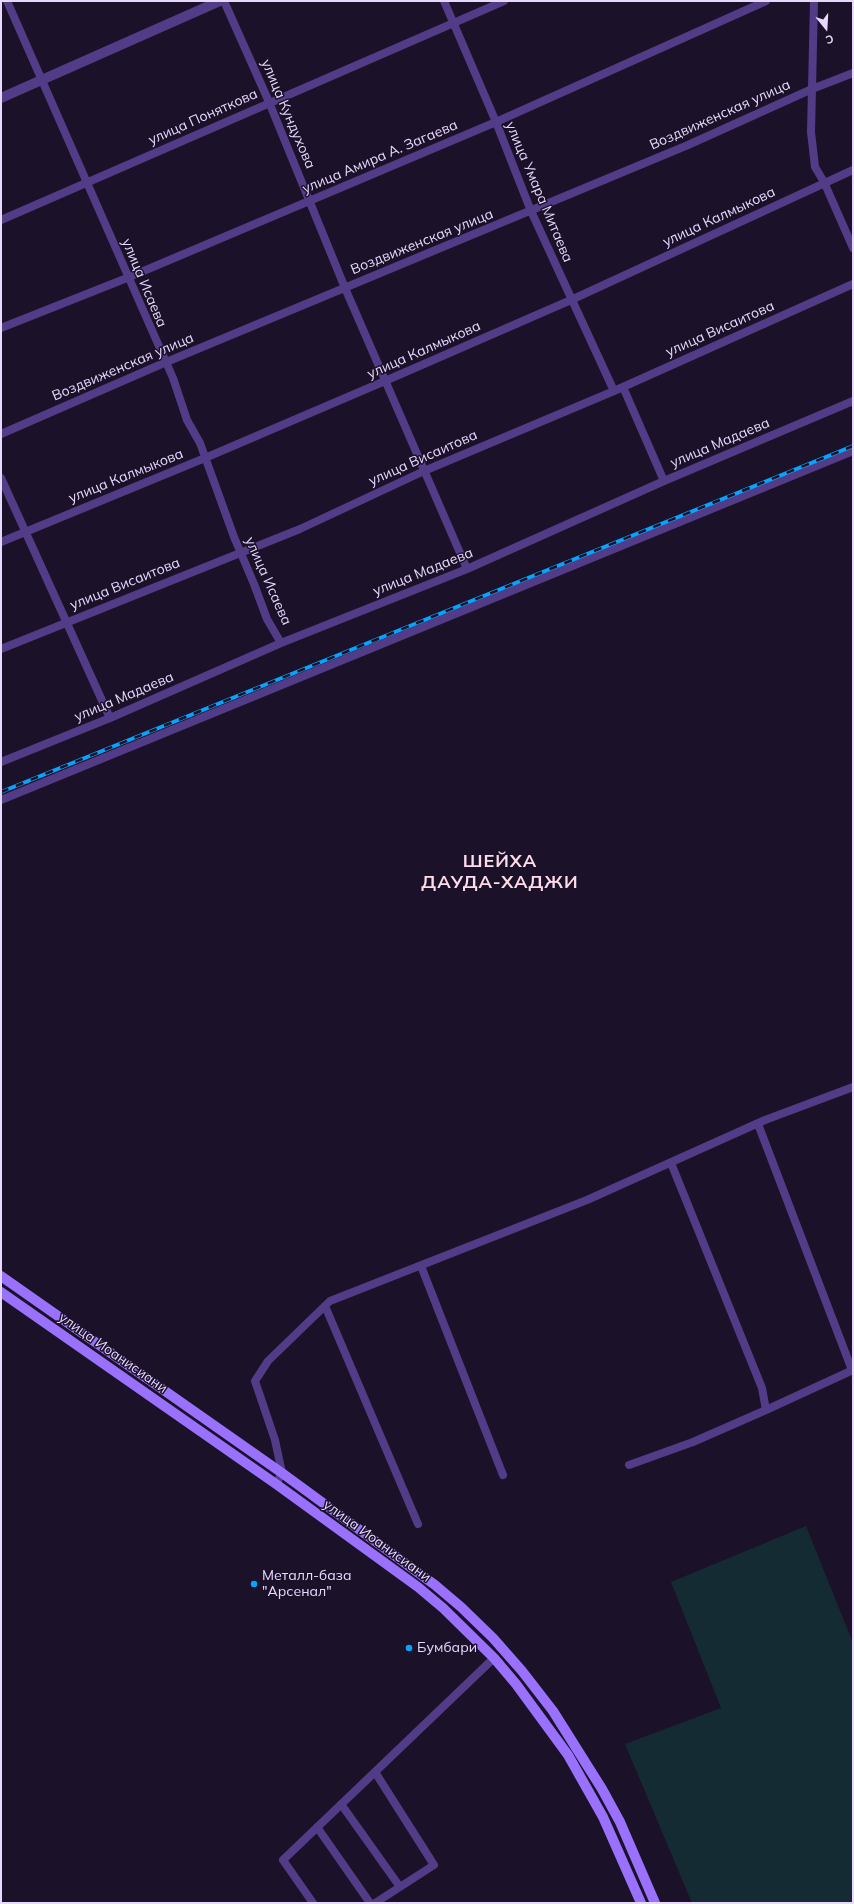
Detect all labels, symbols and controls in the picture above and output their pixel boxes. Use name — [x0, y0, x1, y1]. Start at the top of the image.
north arrow — [806, 8, 846, 48]
text: С — [824, 32, 835, 47]
street label: улица Кундухова — [257, 57, 319, 171]
street label: Воздвиженская улица — [647, 76, 793, 154]
street label: улица Поняткова — [146, 85, 260, 149]
street label: улица Амира А. Загаева — [300, 117, 460, 197]
street label: улица Умара Митаева — [502, 119, 576, 265]
street label: улица Калмыкова — [660, 184, 778, 250]
street label: Воздвиженская улица — [348, 206, 496, 278]
street label: улица Исаева — [118, 236, 170, 330]
street label: улица Висаитова — [663, 298, 777, 360]
street label: улица Калмыкова — [365, 317, 483, 383]
street label: Воздвиженская улица — [50, 330, 196, 404]
street label: улица Мадаева — [668, 415, 772, 471]
street label: улица Висаитова — [366, 427, 480, 489]
street label: улица Калмыкова — [66, 445, 186, 507]
street label: улица Исаева — [241, 534, 295, 628]
street label: улица Мадаева — [371, 544, 475, 600]
street label: улица Висаитова — [68, 554, 182, 614]
street label: улица Мадаева — [72, 669, 176, 725]
district label: ШЕЙХА ДАУДА-ХАДЖИ — [421, 851, 579, 894]
street label: улица Иоанисиани — [55, 1309, 171, 1397]
street label: улица Иоанисиани — [320, 1496, 434, 1586]
place label: Металл-база "Арсенал" — [262, 1568, 351, 1600]
marker: Металл-база "Арсенал" — [249, 1579, 259, 1589]
place label: Бумбари — [417, 1640, 477, 1656]
marker: Бумбари — [404, 1643, 414, 1653]

